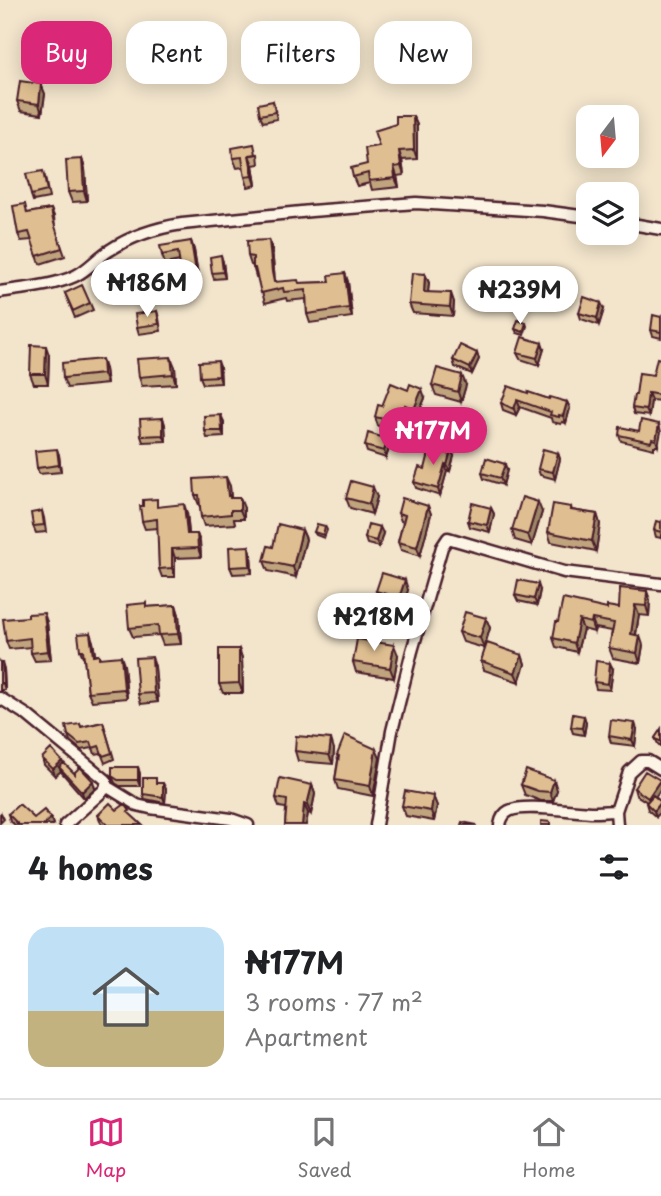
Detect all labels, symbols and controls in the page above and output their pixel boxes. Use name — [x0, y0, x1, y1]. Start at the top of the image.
chip: Buy — [21, 21, 112, 84]
chip: Rent — [126, 21, 227, 84]
chip: Filters — [241, 21, 360, 84]
chip: New — [374, 21, 472, 84]
north arrow — [576, 105, 639, 168]
map controls — [576, 105, 639, 245]
button: layers — [576, 182, 639, 245]
pin: ₦186M — [98, 260, 196, 319]
text: ₦186M — [107, 264, 187, 299]
pin: ₦239M — [471, 266, 569, 326]
text: ₦239M — [478, 271, 562, 306]
pin: ₦177M — [384, 407, 482, 467]
text: ₦177M — [395, 412, 471, 447]
pin: ₦218M — [325, 594, 423, 653]
text: ₦218M — [334, 598, 414, 633]
text: 4 homes — [28, 845, 153, 890]
icon: filters — [595, 848, 633, 886]
text: ₦177M — [245, 939, 344, 984]
icon: home — [84, 955, 168, 1039]
text: 3 rooms · 77 m² — [245, 984, 423, 1019]
text: Apartment — [245, 1019, 368, 1054]
tab: Map — [86, 1113, 126, 1183]
tab: Saved — [297, 1113, 351, 1183]
tab: Home — [523, 1113, 575, 1183]

